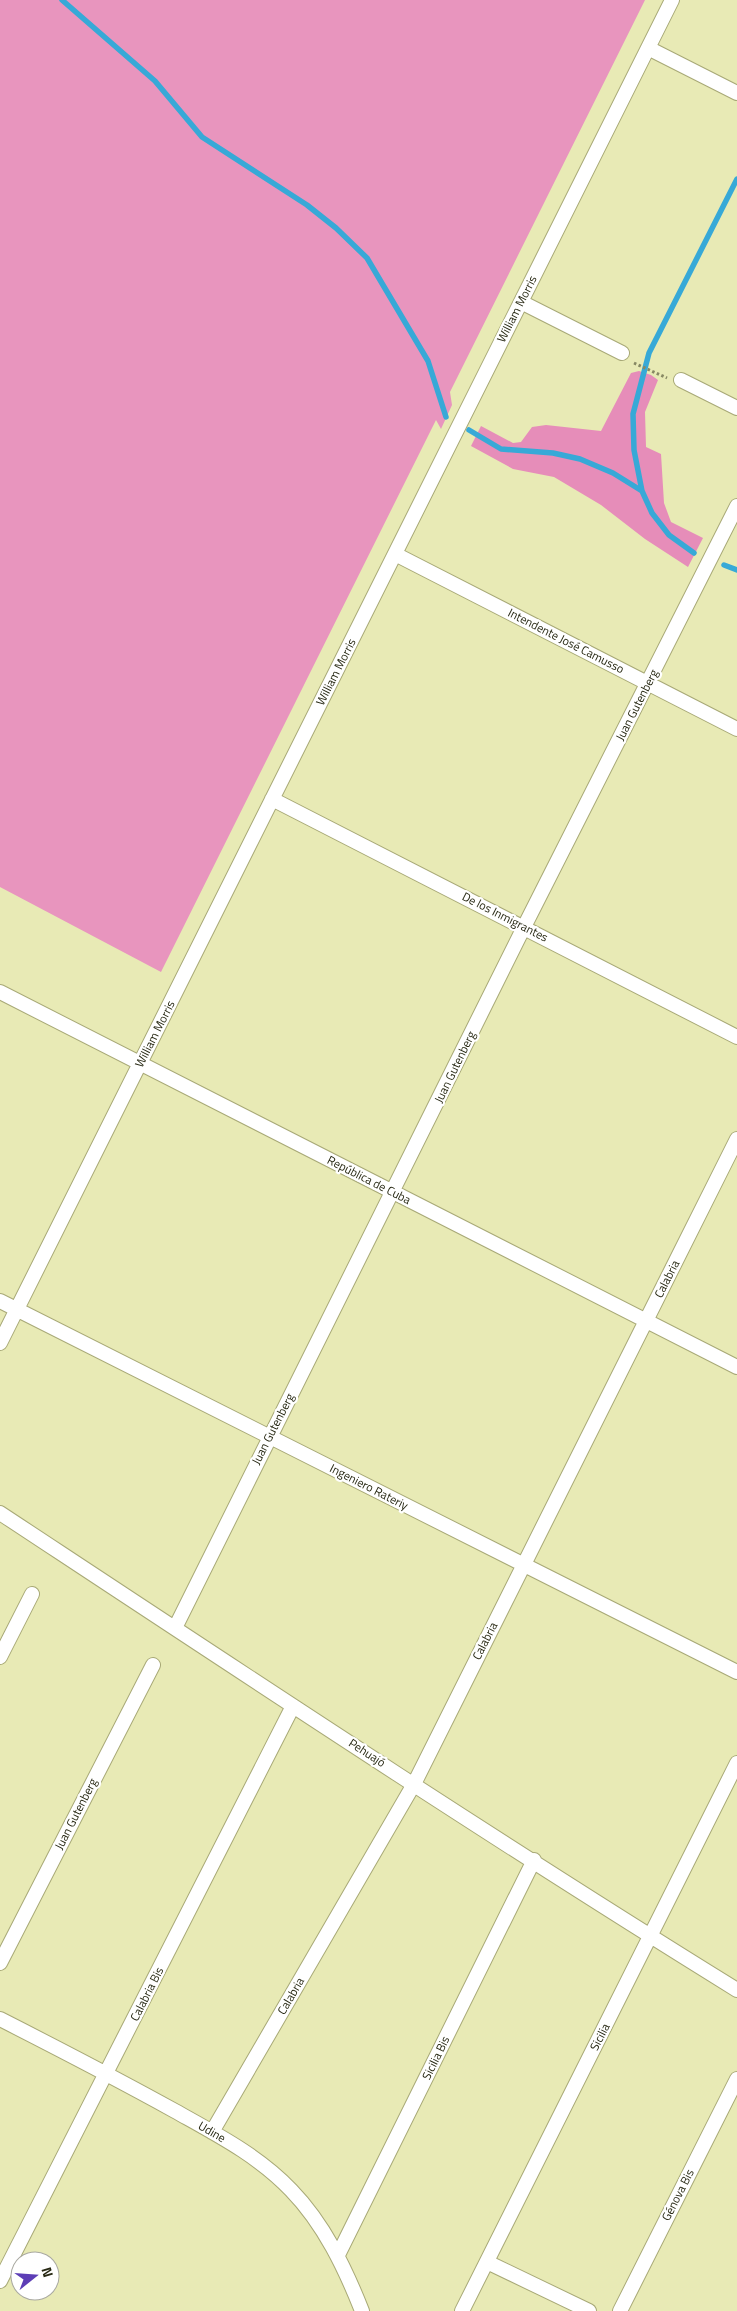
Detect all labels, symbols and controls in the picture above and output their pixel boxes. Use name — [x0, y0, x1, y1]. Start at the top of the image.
street label: William Morris — [492, 272, 542, 346]
street label: Intendente José Camusso — [505, 603, 628, 678]
street label: William Morris — [311, 635, 361, 709]
street label: Juan Gutenberg — [610, 666, 663, 744]
street label: De los Inmigrantes — [459, 887, 552, 947]
street label: William Morris — [130, 997, 180, 1071]
street label: Juan Gutenberg — [429, 1028, 480, 1106]
street label: República de Cuba — [324, 1150, 414, 1209]
street label: Calabria — [649, 1256, 684, 1301]
street label: Juan Gutenberg — [246, 1390, 299, 1468]
street label: Ingeniero Rateriy — [327, 1459, 412, 1515]
street label: Calabria — [467, 1618, 502, 1663]
street label: Pehuajó — [345, 1733, 390, 1772]
street label: Juan Gutenberg — [49, 1775, 102, 1853]
street label: Calabria Bis — [125, 1963, 169, 2024]
street label: Calabria — [272, 1973, 309, 2018]
street label: Sicilia — [585, 2020, 614, 2054]
street label: Sicilia Bis — [417, 2032, 454, 2083]
street label: Udine — [195, 2116, 230, 2147]
street label: Génova Bis — [656, 2165, 699, 2224]
north arrow — [10, 2251, 60, 2301]
text: N — [36, 2264, 59, 2280]

